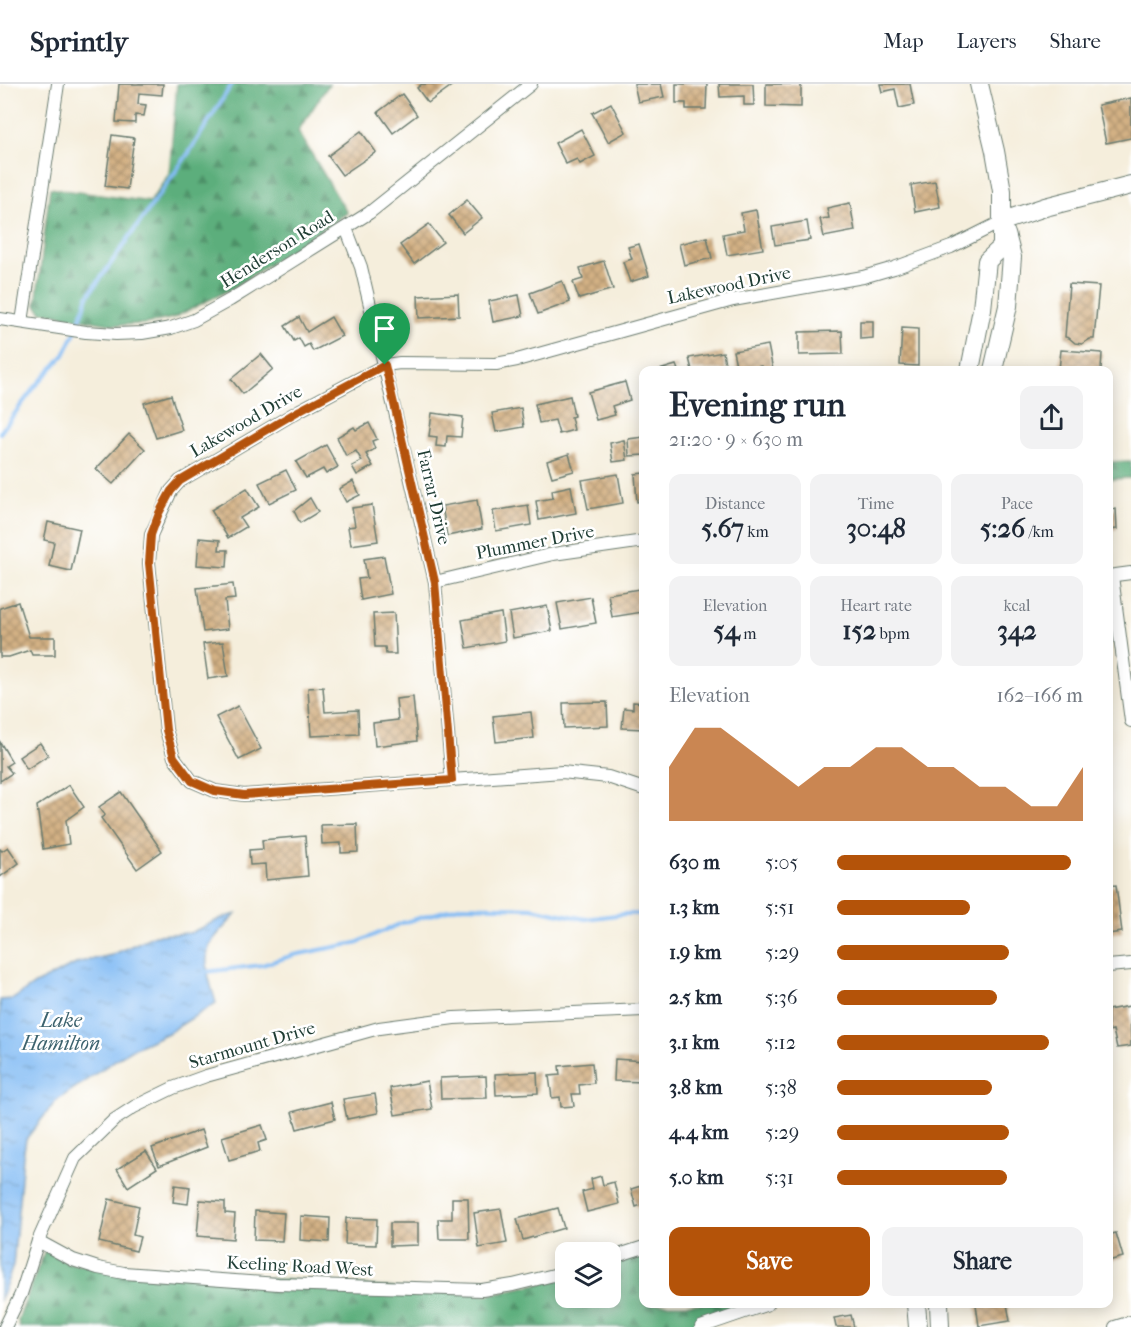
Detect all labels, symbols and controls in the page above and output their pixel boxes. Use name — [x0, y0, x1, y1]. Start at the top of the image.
text: Sprintly — [30, 25, 128, 58]
text: Map — [883, 29, 924, 53]
text: Layers — [957, 29, 1016, 53]
text: Share — [1049, 29, 1101, 53]
street label: Henderson Road — [217, 206, 338, 293]
street label: Lakewood Drive — [665, 262, 793, 309]
pin — [359, 303, 410, 365]
icon: arrive — [368, 312, 401, 345]
street label: Lakewood Drive — [186, 381, 306, 462]
text: Evening run — [669, 386, 846, 425]
button: share — [1020, 386, 1083, 449]
text: 21:20 · 9 × 630 m — [669, 428, 803, 451]
street label: Farrar Drive — [412, 447, 455, 547]
text: Distance — [705, 494, 765, 513]
text: Time — [858, 494, 894, 513]
text: Pace — [1001, 494, 1033, 513]
text: 5.67 — [701, 513, 744, 544]
text: 30:48 — [846, 513, 906, 544]
text: 5:26 — [980, 513, 1025, 544]
street label: Plummer Drive — [474, 521, 596, 564]
text: km — [744, 522, 769, 541]
text: /km — [1025, 522, 1054, 541]
text: Elevation — [703, 596, 767, 615]
text: Heart rate — [840, 596, 912, 615]
text: kcal — [1004, 596, 1030, 615]
text: 54 — [713, 615, 740, 646]
text: 152 — [842, 615, 876, 646]
text: 342 — [997, 615, 1037, 646]
text: m — [740, 624, 757, 643]
text: bpm — [876, 624, 910, 643]
text: Elevation — [669, 684, 750, 707]
text: 162–166 m — [996, 684, 1083, 707]
text: 630 m — [669, 851, 720, 874]
text: 5:05 — [765, 851, 798, 874]
text: 1.3 km — [669, 896, 719, 919]
text: 5:51 — [765, 896, 794, 919]
text: 1.9 km — [669, 941, 721, 964]
text: 5:29 — [765, 941, 799, 964]
text: 2.5 km — [669, 986, 722, 1009]
text: 5:36 — [765, 986, 798, 1009]
water label: Lake Hamilton — [21, 1009, 100, 1055]
street label: Starmount Drive — [187, 1017, 318, 1074]
text: 3.1 km — [669, 1031, 719, 1054]
text: 5:12 — [765, 1031, 796, 1054]
text: 3.8 km — [669, 1076, 722, 1099]
text: 5:38 — [765, 1076, 797, 1099]
text: 4.4 km — [669, 1121, 729, 1144]
text: 5:29 — [765, 1121, 799, 1144]
text: 5.0 km — [669, 1166, 724, 1189]
text: 5:31 — [765, 1166, 794, 1189]
button: Save — [669, 1227, 870, 1296]
button: Share — [882, 1227, 1083, 1296]
map controls — [555, 1242, 621, 1308]
button: layers — [555, 1242, 621, 1308]
street label: Keeling Road West — [226, 1252, 375, 1281]

